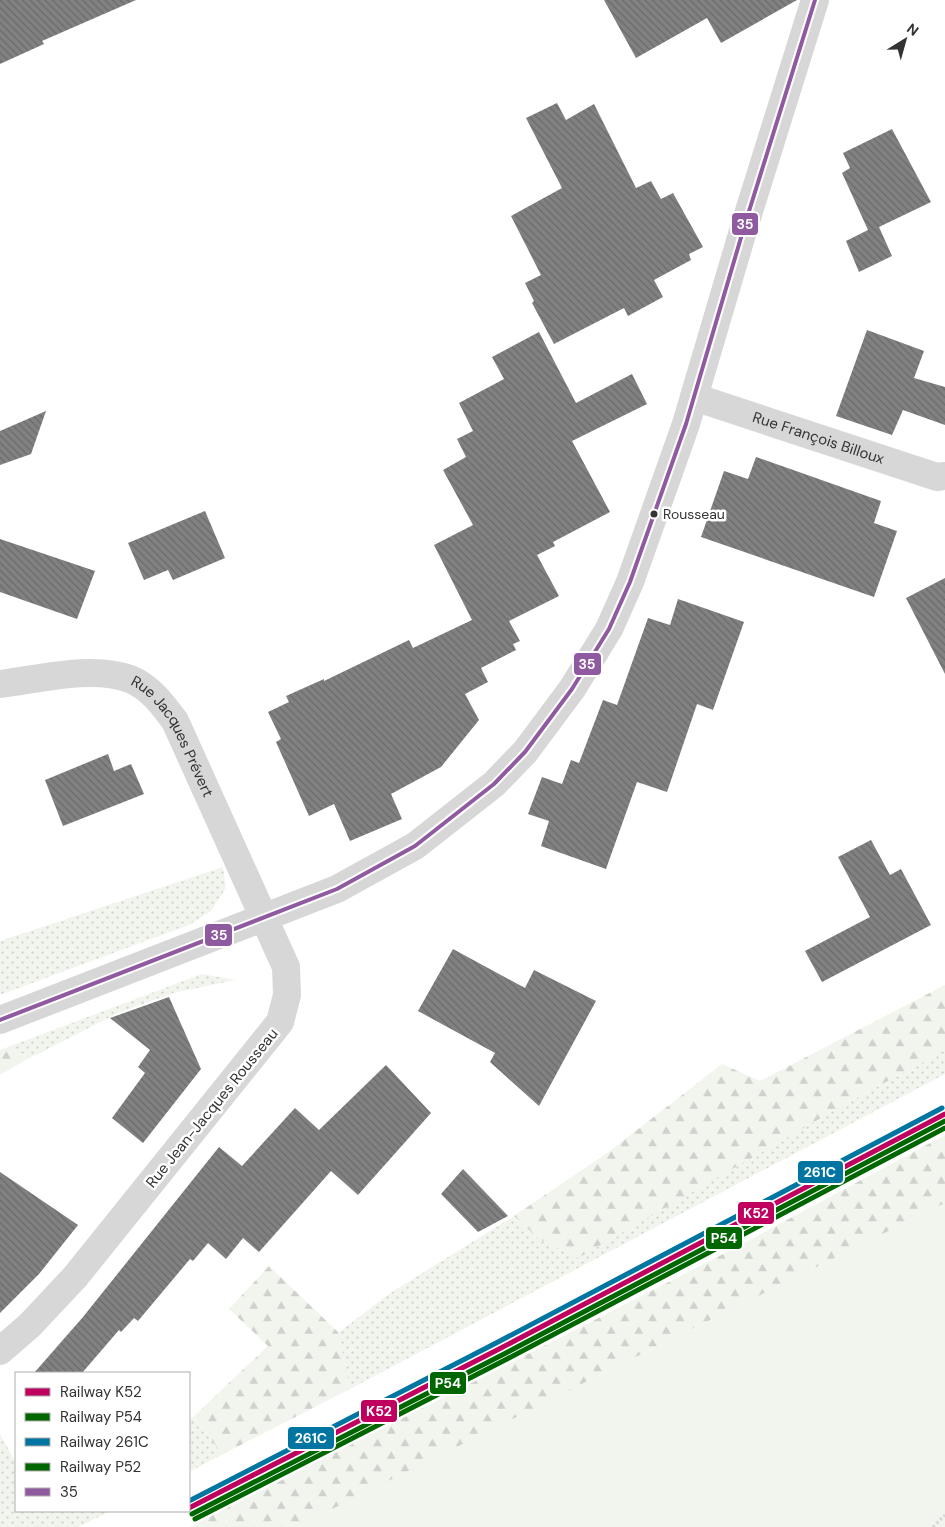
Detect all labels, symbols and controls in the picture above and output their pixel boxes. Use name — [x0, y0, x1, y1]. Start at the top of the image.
north arrow — [880, 15, 930, 65]
text: N — [903, 19, 922, 40]
line badge: 35 — [731, 212, 759, 236]
text: 35 — [736, 215, 754, 233]
street label: Rue François Billoux — [750, 407, 887, 469]
place label: Rousseau — [663, 505, 725, 523]
marker: Rousseau — [649, 509, 659, 519]
line badge: 35 — [573, 652, 602, 676]
text: 35 — [578, 655, 596, 673]
street label: Rue Jacques Prévert — [128, 671, 218, 800]
line badge: 35 — [204, 923, 233, 947]
text: 35 — [210, 926, 228, 944]
street label: Rue Jean-Jacques Rousseau — [141, 1024, 283, 1192]
line badge: 261C — [797, 1160, 844, 1184]
text: 261C — [804, 1163, 836, 1181]
line badge: K52 — [737, 1201, 775, 1225]
text: K52 — [743, 1204, 769, 1222]
line badge: P54 — [705, 1226, 743, 1250]
text: P54 — [711, 1229, 737, 1247]
line badge: P54 — [429, 1371, 467, 1395]
legend — [15, 1372, 190, 1512]
text: P54 — [435, 1374, 461, 1392]
text: Railway K52 — [60, 1382, 142, 1402]
line badge: K52 — [360, 1399, 398, 1423]
text: K52 — [366, 1402, 392, 1420]
text: Railway P54 — [60, 1407, 142, 1427]
line badge: 261C — [287, 1426, 335, 1450]
text: 261C — [295, 1429, 327, 1447]
text: Railway 261C — [60, 1432, 149, 1452]
text: Railway P52 — [60, 1457, 141, 1477]
text: 35 — [60, 1482, 78, 1502]

